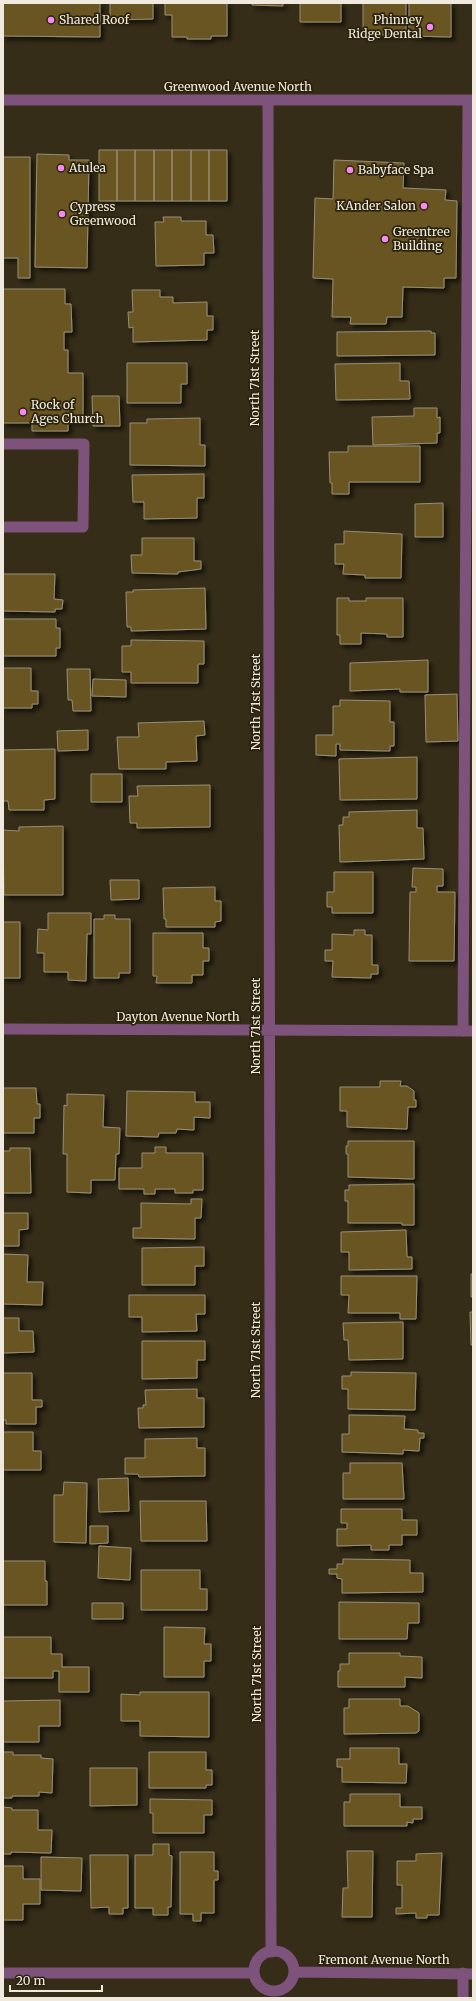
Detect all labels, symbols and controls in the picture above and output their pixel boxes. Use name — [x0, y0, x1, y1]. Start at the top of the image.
place label: Shared Roof — [59, 12, 130, 27]
place label: Phinney Ridge Dental — [348, 12, 422, 41]
marker: Shared Roof — [46, 15, 56, 25]
marker: Phinney Ridge Dental — [425, 22, 435, 32]
street label: Greenwood Avenue North — [164, 79, 312, 94]
place label: Atulea — [68, 160, 106, 175]
place label: Babyface Spa — [358, 162, 434, 177]
marker: Atulea — [56, 163, 66, 173]
marker: Babyface Spa — [345, 165, 355, 175]
place label: KAnder Salon — [336, 198, 416, 213]
place label: Cypress Greenwood — [70, 199, 136, 228]
marker: KAnder Salon — [419, 201, 429, 211]
marker: Cypress Greenwood — [57, 209, 67, 219]
place label: Greentree Building — [393, 224, 450, 253]
marker: Greentree Building — [380, 234, 390, 244]
street label: North 71st Street — [247, 329, 262, 426]
place label: Rock of Ages Church — [30, 397, 103, 426]
marker: Rock of Ages Church — [18, 407, 28, 417]
street label: North 71st Street — [248, 653, 263, 750]
street label: North 71st Street — [248, 977, 263, 1074]
street label: Dayton Avenue North — [116, 1009, 240, 1024]
street label: North 71st Street — [248, 1301, 263, 1398]
street label: North 71st Street — [249, 1625, 264, 1722]
street label: Fremont Avenue North — [318, 1952, 450, 1967]
scale bar — [10, 1967, 102, 1993]
text: 20 m — [16, 1973, 45, 1988]

